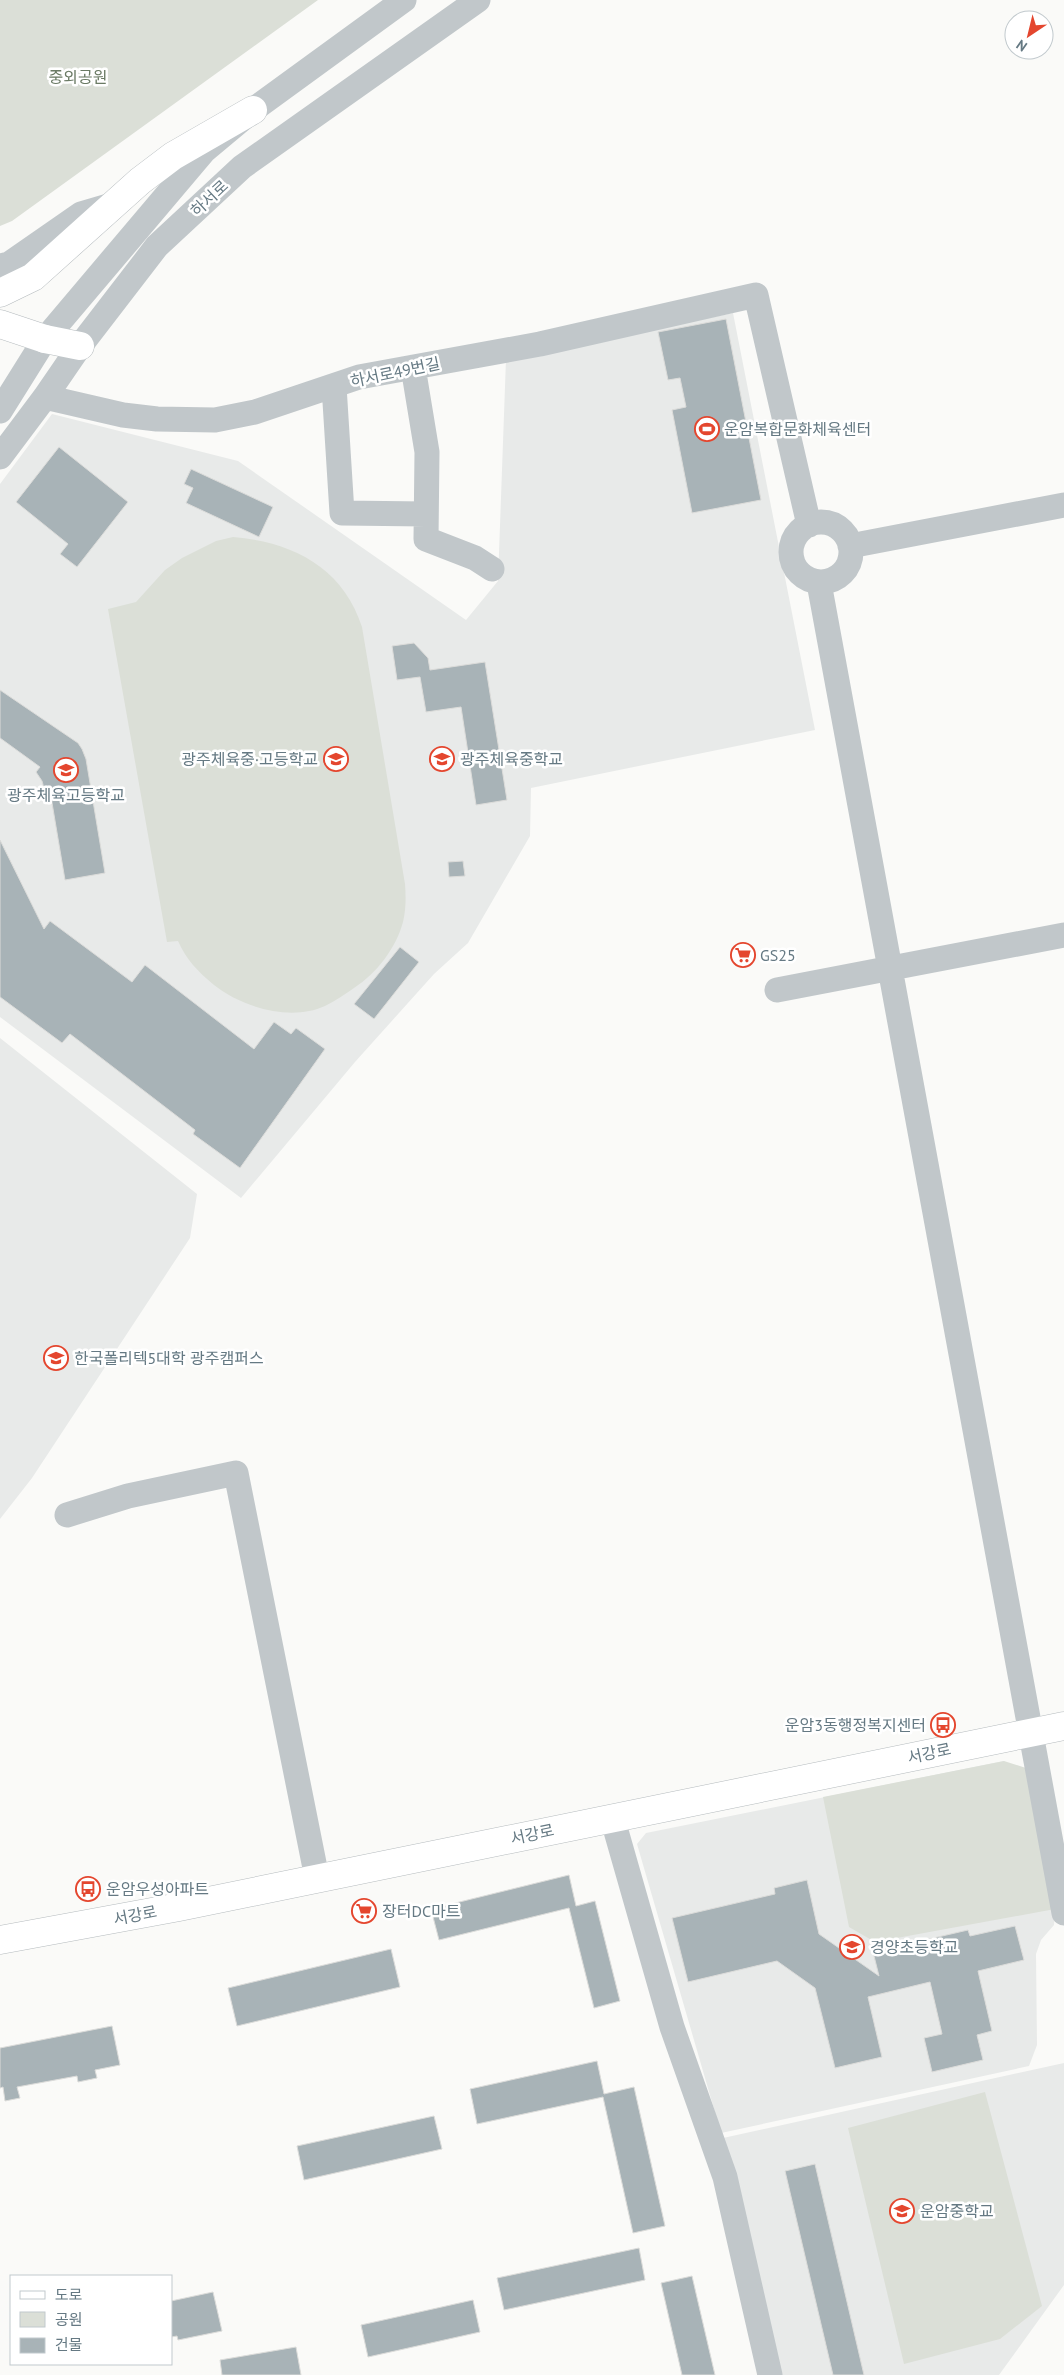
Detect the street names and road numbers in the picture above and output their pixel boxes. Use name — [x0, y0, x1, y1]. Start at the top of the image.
street label: 하서로 — [186, 175, 232, 220]
street label: 하서로49번길 — [348, 353, 442, 391]
street label: 서강로 — [905, 1739, 953, 1767]
street label: 서강로 — [508, 1820, 556, 1848]
street label: 서강로 — [111, 1901, 159, 1929]

